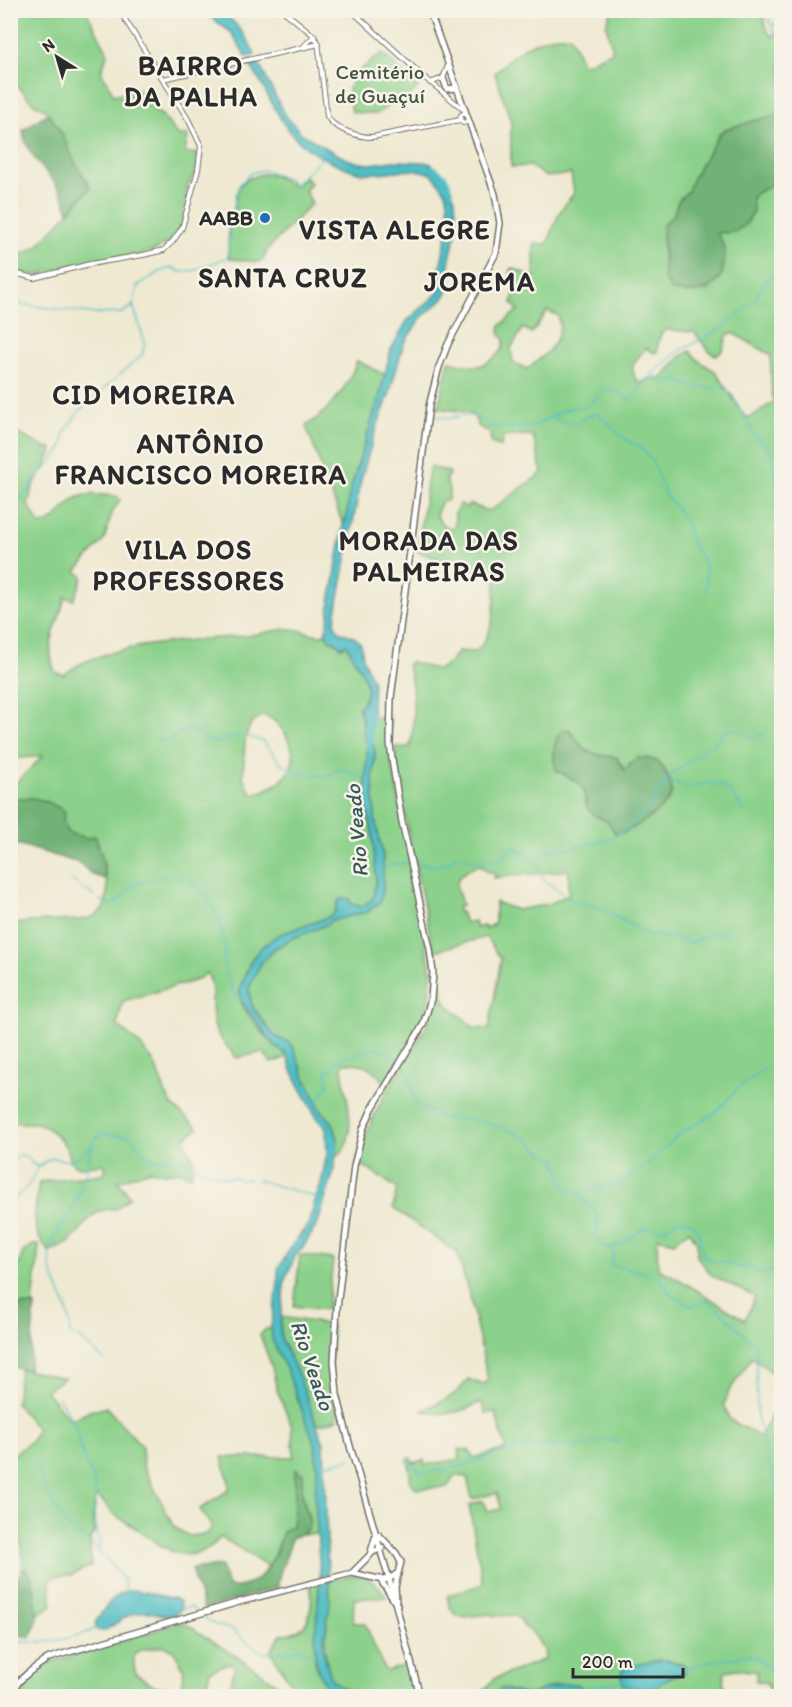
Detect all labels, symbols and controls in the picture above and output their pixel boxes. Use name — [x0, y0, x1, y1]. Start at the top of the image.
north arrow — [27, 27, 87, 87]
text: N — [38, 35, 58, 56]
district label: BAIRRO DA PALHA — [124, 49, 258, 113]
park label: Cemitério de Guaçuí — [335, 59, 426, 108]
place label: AABB — [198, 205, 253, 230]
marker: AABB — [258, 211, 272, 225]
district label: VISTA ALEGRE — [299, 213, 491, 246]
district label: SANTA CRUZ — [198, 261, 368, 294]
district label: JOREMA — [423, 265, 536, 298]
district label: CID MOREIRA — [52, 378, 236, 411]
district label: ANTÔNIO FRANCISCO MOREIRA — [55, 427, 347, 491]
district label: MORADA DAS PALMEIRAS — [339, 524, 519, 588]
district label: VILA DOS PROFESSORES — [93, 533, 285, 597]
water label: Rio Veado — [339, 782, 374, 879]
water label: Rio Veado — [285, 1317, 341, 1414]
scale bar — [573, 1641, 682, 1679]
text: 200 m — [582, 1651, 633, 1673]

